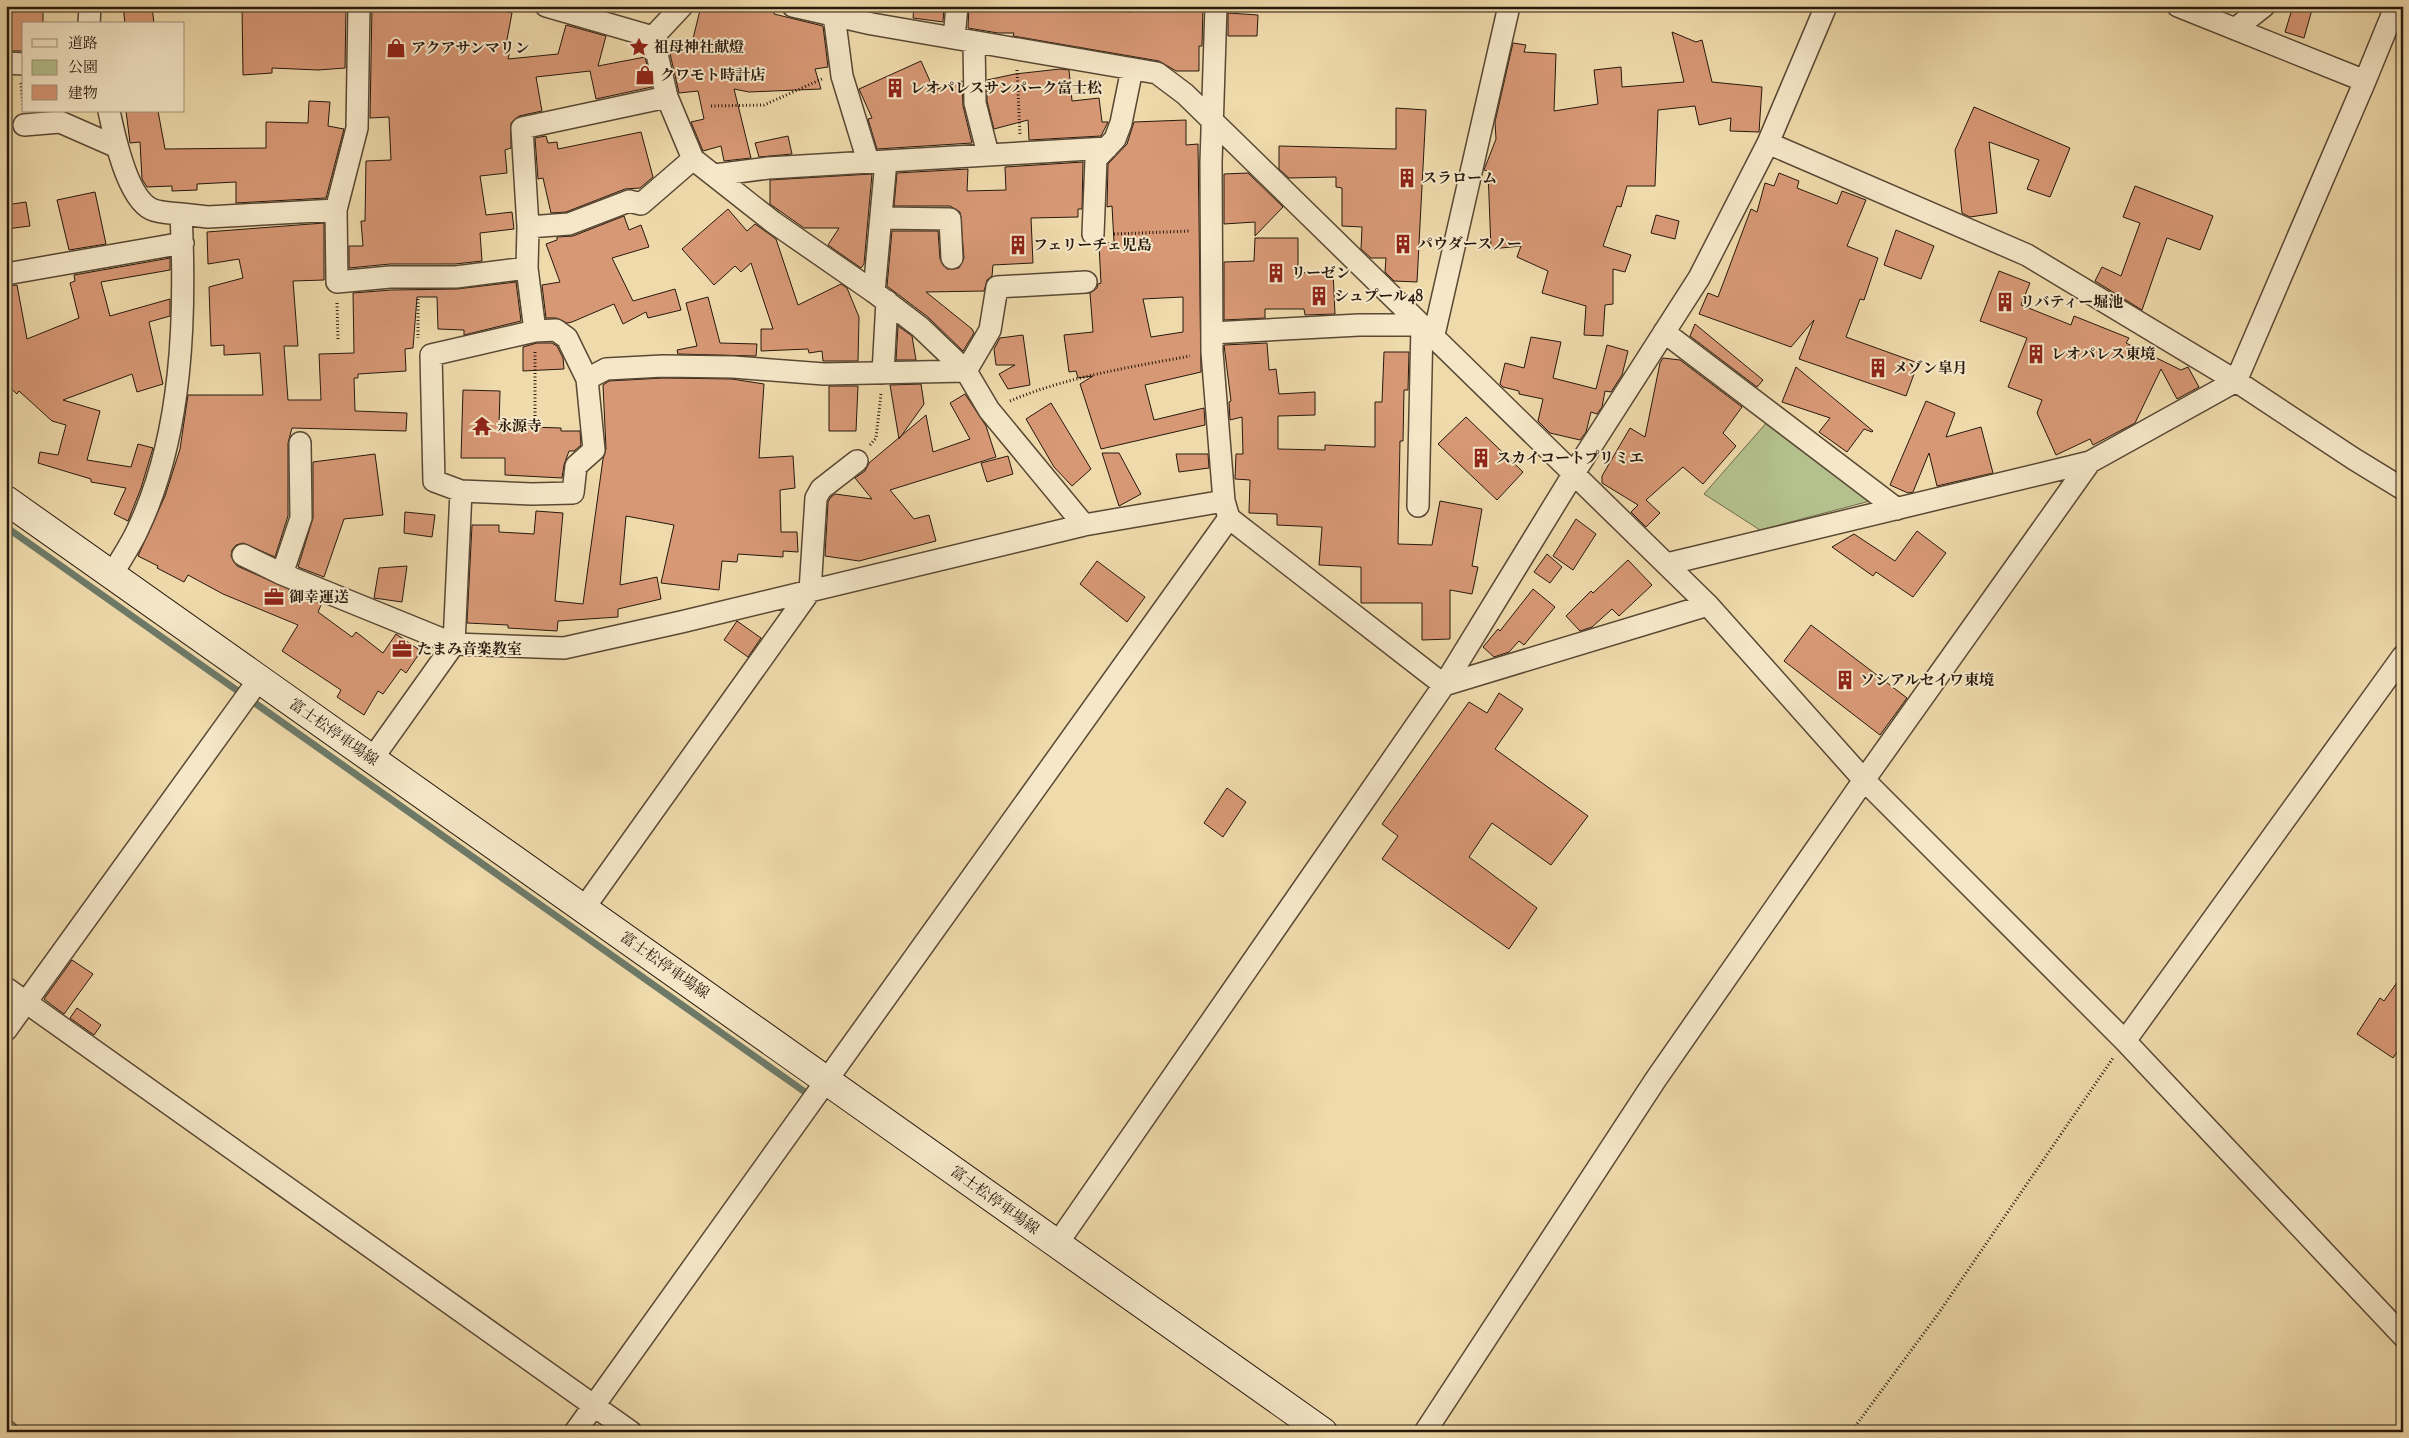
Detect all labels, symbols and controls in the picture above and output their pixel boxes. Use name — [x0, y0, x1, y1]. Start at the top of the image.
legend — [22, 22, 185, 112]
text: 道路 — [68, 34, 98, 55]
place icon: 祖母神社献燈 — [628, 36, 650, 58]
shop icon: アクアサンマリン — [385, 37, 407, 59]
place label: 祖母神社献燈 — [653, 38, 744, 59]
place label: アクアサンマリン — [411, 39, 530, 60]
text: 公園 — [68, 58, 98, 79]
shop icon: クワモト時計店 — [634, 64, 656, 86]
place label: クワモト時計店 — [660, 66, 765, 87]
building icon: レオパレスサンパーク富士松 — [884, 77, 906, 99]
place label: レオパレスサンパーク富士松 — [910, 79, 1102, 100]
text: 建物 — [68, 84, 98, 105]
building icon: スラローム — [1396, 167, 1418, 189]
place label: スラローム — [1422, 169, 1497, 190]
building icon: パウダースノー — [1392, 233, 1414, 255]
building icon: フェリーチェ児島 — [1007, 234, 1029, 256]
place label: パウダースノー — [1418, 235, 1522, 256]
place label: フェリーチェ児島 — [1033, 236, 1152, 257]
building icon: リーゼン — [1265, 262, 1287, 284]
place label: リーゼン — [1291, 264, 1351, 285]
building icon: シュプール48 — [1308, 285, 1330, 307]
place label: シュプール48 — [1334, 287, 1424, 308]
building icon: リバティー堀池 — [1994, 291, 2016, 313]
place label: リバティー堀池 — [2020, 293, 2123, 314]
building icon: レオパレス東境 — [2025, 343, 2047, 365]
place label: レオパレス東境 — [2051, 345, 2155, 366]
building icon: メゾン皐月 — [1867, 357, 1889, 379]
place label: メゾン皐月 — [1893, 359, 1968, 380]
temple icon: 永源寺 — [471, 415, 493, 437]
place label: 永源寺 — [497, 417, 542, 438]
building icon: スカイコートプリミエ — [1470, 447, 1492, 469]
place label: スカイコートプリミエ — [1496, 449, 1644, 470]
office icon: 御幸運送 — [263, 586, 285, 608]
place label: 御幸運送 — [289, 588, 349, 609]
office icon: たまみ音楽教室 — [391, 638, 413, 660]
place label: たまみ音楽教室 — [417, 640, 522, 661]
building icon: ソシアルセイワ東境 — [1834, 669, 1856, 691]
place label: ソシアルセイワ東境 — [1860, 671, 1994, 692]
street label: 富士松停車場線 — [284, 695, 382, 772]
street label: 富士松停車場線 — [615, 928, 713, 1005]
street label: 富士松停車場線 — [945, 1162, 1043, 1241]

